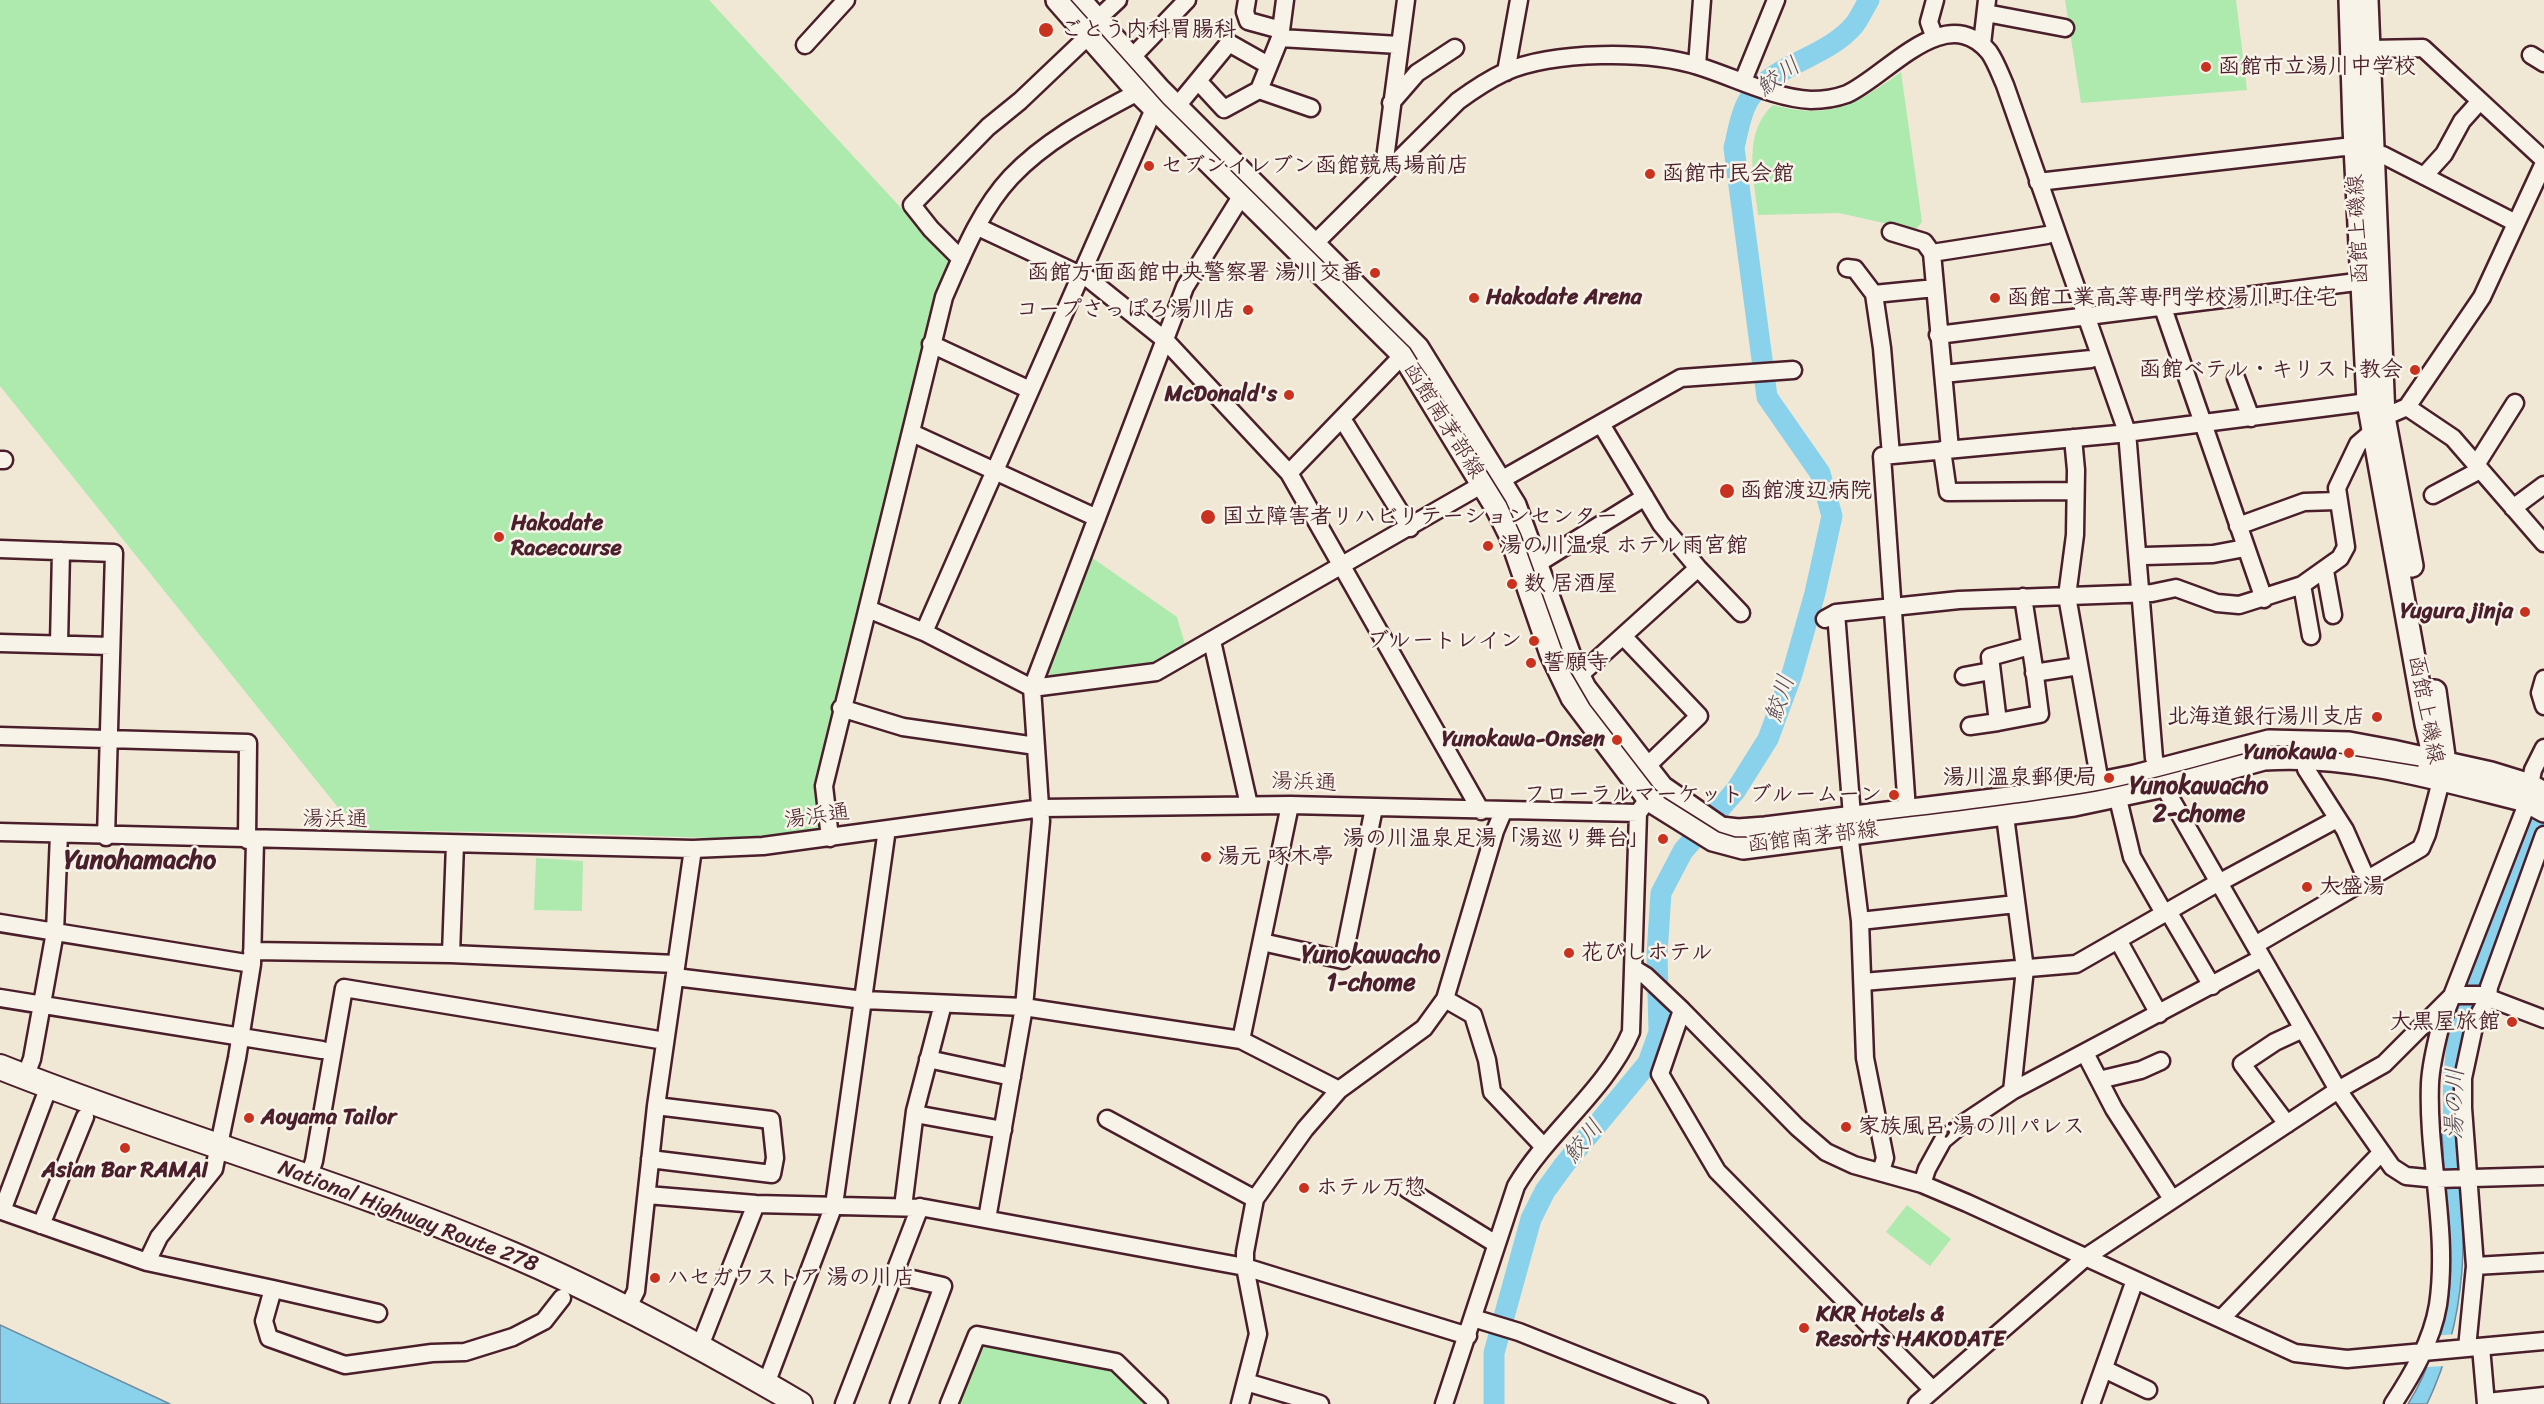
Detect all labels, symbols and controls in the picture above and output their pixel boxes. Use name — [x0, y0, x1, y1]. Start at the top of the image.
place label: ごとう内科胃腸科 — [1060, 17, 1236, 43]
marker: ごとう内科胃腸科 — [1037, 21, 1055, 39]
water label: 鮫川 — [1751, 52, 1807, 104]
place label: 函館市立湯川中学校 — [2218, 54, 2416, 80]
marker: 函館市立湯川中学校 — [2199, 60, 2213, 74]
place label: セブンイレブン函館競馬場前店 — [1161, 153, 1469, 179]
marker: セブンイレブン函館競馬場前店 — [1142, 159, 1156, 173]
place label: 函館市民会館 — [1662, 161, 1794, 187]
marker: 函館市民会館 — [1643, 167, 1657, 181]
street label: 函館上磯線 — [2343, 173, 2375, 285]
place label: 函館方面函館中央警察署 湯川交番 — [1027, 260, 1363, 286]
marker: 函館方面函館中央警察署 湯川交番 — [1368, 266, 1382, 280]
place label: Hakodate Arena — [1486, 285, 1642, 311]
place label: 函館工業高等専門学校湯川町住宅 — [2007, 285, 2337, 311]
marker: Hakodate Arena — [1467, 291, 1481, 305]
marker: 函館工業高等専門学校湯川町住宅 — [1988, 291, 2002, 305]
place label: コープさっぽろ湯川店 — [1016, 297, 1236, 323]
marker: コープさっぽろ湯川店 — [1241, 303, 1255, 317]
place label: 函館ベテル・キリスト教会 — [2139, 357, 2403, 383]
street label: 函館南茅部線 — [1397, 358, 1489, 484]
marker: 函館ベテル・キリスト教会 — [2408, 363, 2422, 377]
place label: McDonald's — [1165, 382, 1277, 408]
marker: McDonald's — [1282, 388, 1296, 402]
place label: 函館渡辺病院 — [1740, 478, 1872, 504]
marker: 函館渡辺病院 — [1718, 482, 1736, 500]
place label: 国立障害者リハビリテーションセンター — [1222, 504, 1618, 530]
marker: 国立障害者リハビリテーションセンター — [1199, 508, 1217, 526]
place label: Hakodate Racecourse — [511, 511, 622, 562]
marker: Hakodate Racecourse — [492, 530, 506, 544]
place label: 湯の川温泉 ホテル雨宮館 — [1500, 533, 1748, 559]
marker: 湯の川温泉 ホテル雨宮館 — [1481, 539, 1495, 553]
place label: 数 居酒屋 — [1524, 571, 1618, 597]
marker: 数 居酒屋 — [1505, 577, 1519, 591]
place label: Yugura jinja — [2400, 599, 2513, 625]
marker: Yugura jinja — [2518, 605, 2532, 619]
place label: ブルートレイン — [1367, 628, 1522, 654]
marker: ブルートレイン — [1527, 634, 1541, 648]
place label: 誓願寺 — [1543, 650, 1609, 676]
street label: 函館上磯線 — [2402, 653, 2448, 767]
marker: 誓願寺 — [1524, 656, 1538, 670]
water label: 鮫川 — [1760, 672, 1802, 726]
place label: 北海道銀行湯川支店 — [2167, 704, 2365, 730]
marker: 北海道銀行湯川支店 — [2370, 710, 2384, 724]
place label: Yunokawa-Onsen — [1442, 727, 1605, 753]
marker: Yunokawa-Onsen — [1610, 733, 1624, 747]
place label: Yunokawa — [2243, 740, 2337, 766]
marker: Yunokawa — [2342, 746, 2356, 760]
place label: 湯川溫泉郵便局 — [1943, 765, 2097, 791]
street label: 湯浜通 — [1271, 769, 1337, 797]
marker: 湯川溫泉郵便局 — [2102, 771, 2116, 785]
district label: Yunokawacho 2-chome — [2130, 773, 2268, 829]
place label: フローラルマーケット ブルームーン — [1524, 782, 1882, 808]
marker: フローラルマーケット ブルームーン — [1887, 788, 1901, 802]
street label: 湯浜通 — [782, 799, 852, 835]
street label: 湯浜通 — [302, 806, 368, 834]
street label: 函館南茅部線 — [1746, 817, 1880, 859]
place label: 湯の川温泉足湯「湯巡り舞台」 — [1343, 826, 1651, 852]
marker: 湯の川温泉足湯「湯巡り舞台」 — [1656, 832, 1670, 846]
place label: 湯元 啄木亭 — [1218, 844, 1334, 870]
district label: Yunohamacho — [64, 845, 216, 877]
marker: 湯元 啄木亭 — [1199, 850, 1213, 864]
place label: 大盛湯 — [2319, 874, 2385, 900]
marker: 大盛湯 — [2300, 880, 2314, 894]
place label: 花びしホテル — [1581, 940, 1713, 966]
district label: Yunokawacho 1-chome — [1302, 942, 1440, 998]
marker: 花びしホテル — [1562, 946, 1576, 960]
place label: 大黒屋旅館 — [2390, 1009, 2500, 1035]
marker: 大黒屋旅館 — [2505, 1015, 2519, 1029]
water label: 湯の川 — [2441, 1068, 2471, 1140]
place label: Aoyama Tailor — [261, 1105, 396, 1131]
marker: Aoyama Tailor — [242, 1111, 256, 1125]
water label: 鮫川 — [1558, 1114, 1610, 1170]
place label: 家族風呂;湯の川パレス — [1858, 1114, 2085, 1140]
marker: 家族風呂;湯の川パレス — [1839, 1120, 1853, 1134]
marker: Asian Bar RAMAI — [118, 1141, 132, 1155]
street label: National Highway Route 278 — [274, 1155, 542, 1279]
place label: Asian Bar RAMAI — [42, 1158, 208, 1184]
place label: ホテル万惣 — [1316, 1175, 1426, 1201]
marker: ホテル万惣 — [1297, 1181, 1311, 1195]
place label: ハセガワストア 湯の川店 — [667, 1265, 915, 1291]
marker: ハセガワストア 湯の川店 — [648, 1271, 662, 1285]
place label: KKR Hotels & Resorts HAKODATE — [1816, 1302, 2005, 1354]
marker: KKR Hotels & Resorts HAKODATE — [1797, 1321, 1811, 1335]

